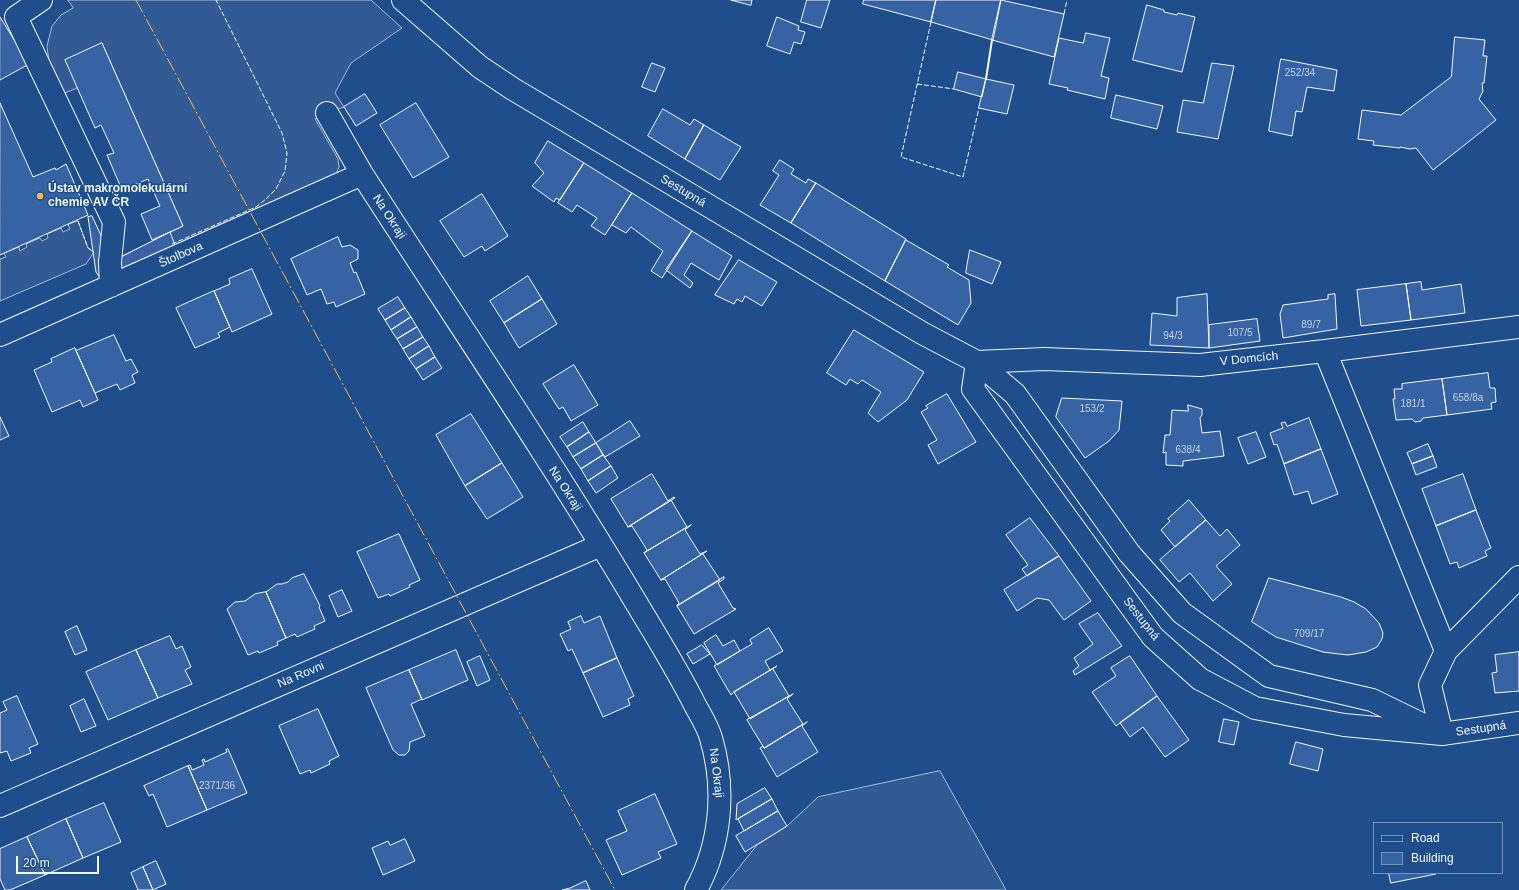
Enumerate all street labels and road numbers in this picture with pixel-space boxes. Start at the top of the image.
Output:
street label: Sestupná [658,172,708,210]
street label: Na Okraji [369,192,409,242]
street label: Štolbova [157,239,205,271]
street label: V Domcích [1219,349,1279,369]
street label: Na Okraji [545,464,585,514]
street label: Sestupná [1120,595,1162,643]
street label: Na Rovni [275,659,327,691]
street label: Sestupná [1455,718,1507,740]
street label: Na Okraji [706,747,726,799]

